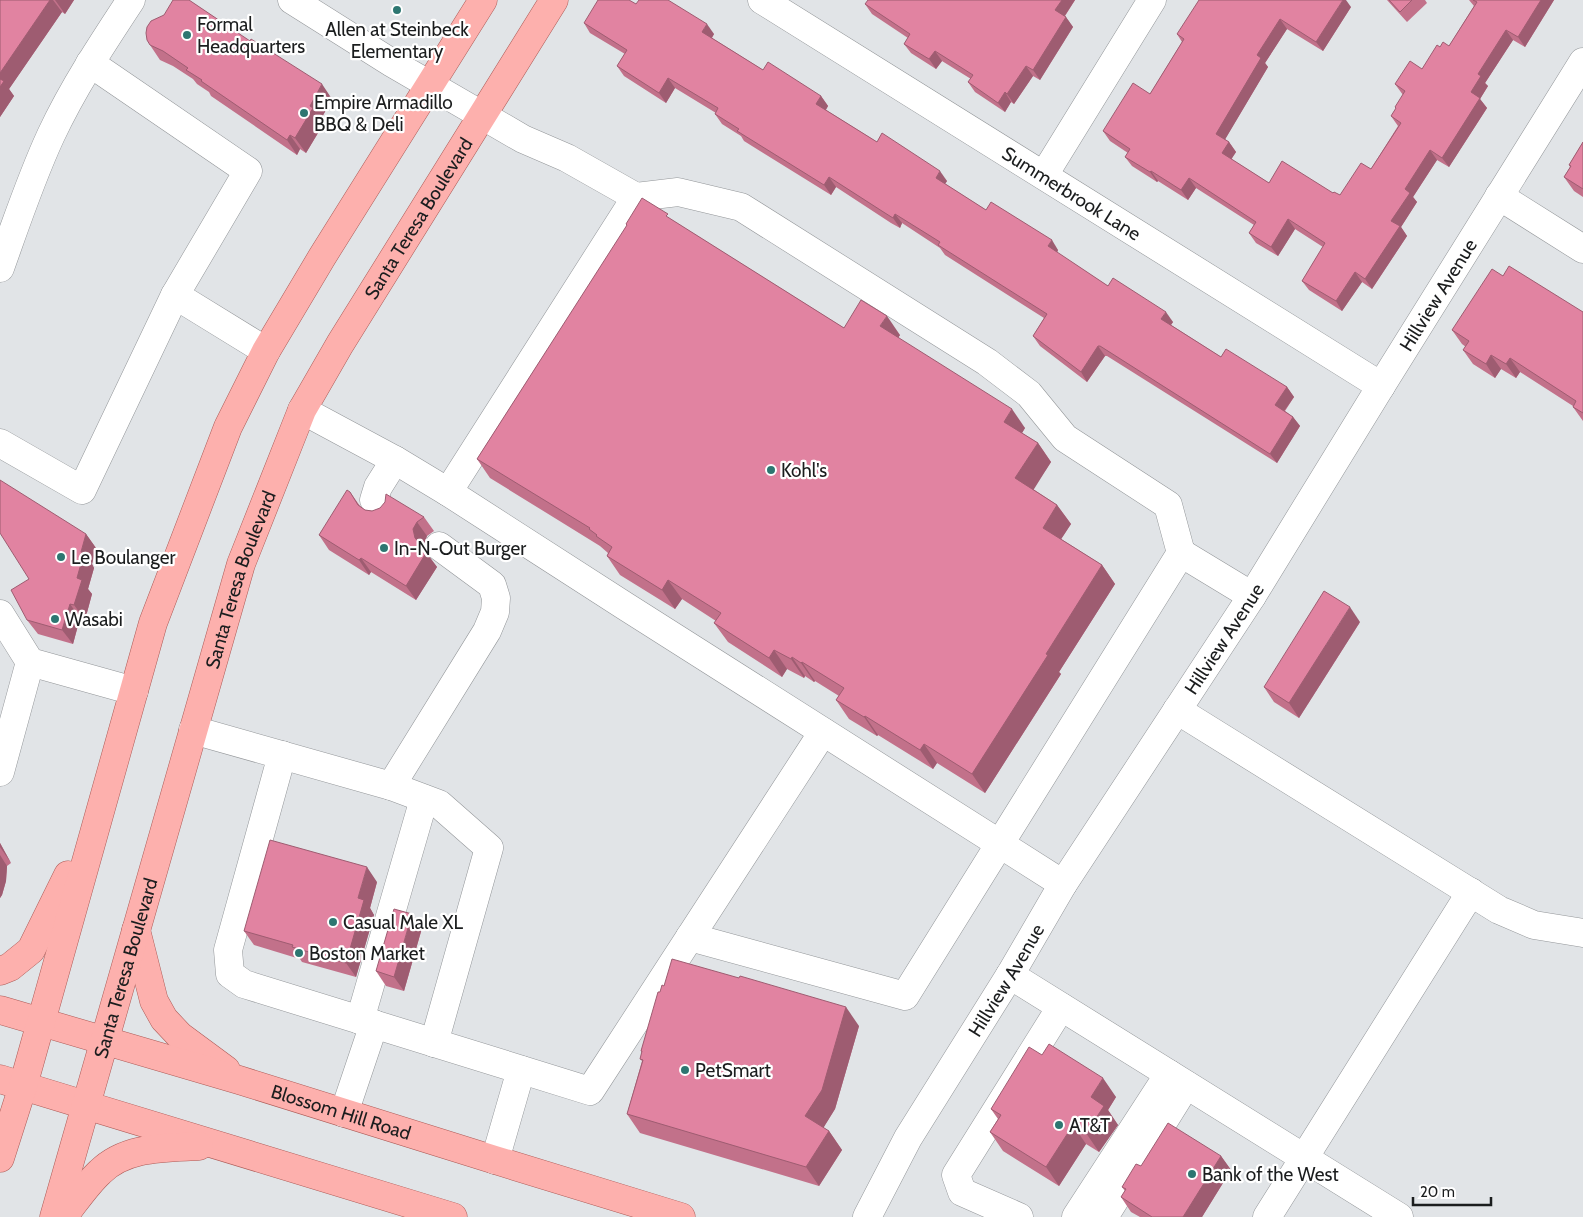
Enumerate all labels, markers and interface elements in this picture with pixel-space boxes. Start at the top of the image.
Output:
marker: Allen at Steinbeck Elementary [391,4,403,16]
place label: Formal Headquarters [197,13,305,58]
place label: Allen at Steinbeck Elementary [325,18,469,63]
marker: Formal Headquarters [181,29,193,41]
place label: Empire Armadillo BBQ & Deli [314,91,453,136]
marker: Empire Armadillo BBQ & Deli [298,107,310,119]
street label: Santa Teresa Boulevard [360,134,478,304]
street label: Summerbrook Lane [998,142,1145,246]
street label: Hillview Avenue [1395,235,1482,355]
place label: Kohl's [781,459,827,482]
marker: Kohl's [765,464,777,476]
street label: Santa Teresa Boulevard [201,488,281,671]
place label: In-N-Out Burger [394,537,526,560]
marker: In-N-Out Burger [378,542,390,554]
place label: Le Boulanger [71,546,176,569]
marker: Le Boulanger [55,551,67,563]
street label: Hillview Avenue [1180,579,1269,699]
place label: Wasabi [65,608,123,631]
marker: Wasabi [49,613,61,625]
street label: Santa Teresa Boulevard [89,875,162,1061]
place label: Casual Male XL [343,911,464,934]
marker: Casual Male XL [327,916,339,928]
street label: Hillview Avenue [963,920,1049,1041]
place label: Boston Market [309,942,426,965]
marker: Boston Market [293,947,305,959]
place label: PetSmart [695,1059,772,1082]
marker: PetSmart [679,1064,691,1076]
street label: Blossom Hill Road [268,1080,414,1145]
place label: AT&T [1069,1114,1110,1137]
marker: AT&T [1053,1119,1065,1131]
place label: Bank of the West [1202,1163,1339,1186]
marker: Bank of the West [1186,1168,1198,1180]
scale bar [1413,1174,1490,1206]
text: 20 m [1420,1183,1455,1201]

